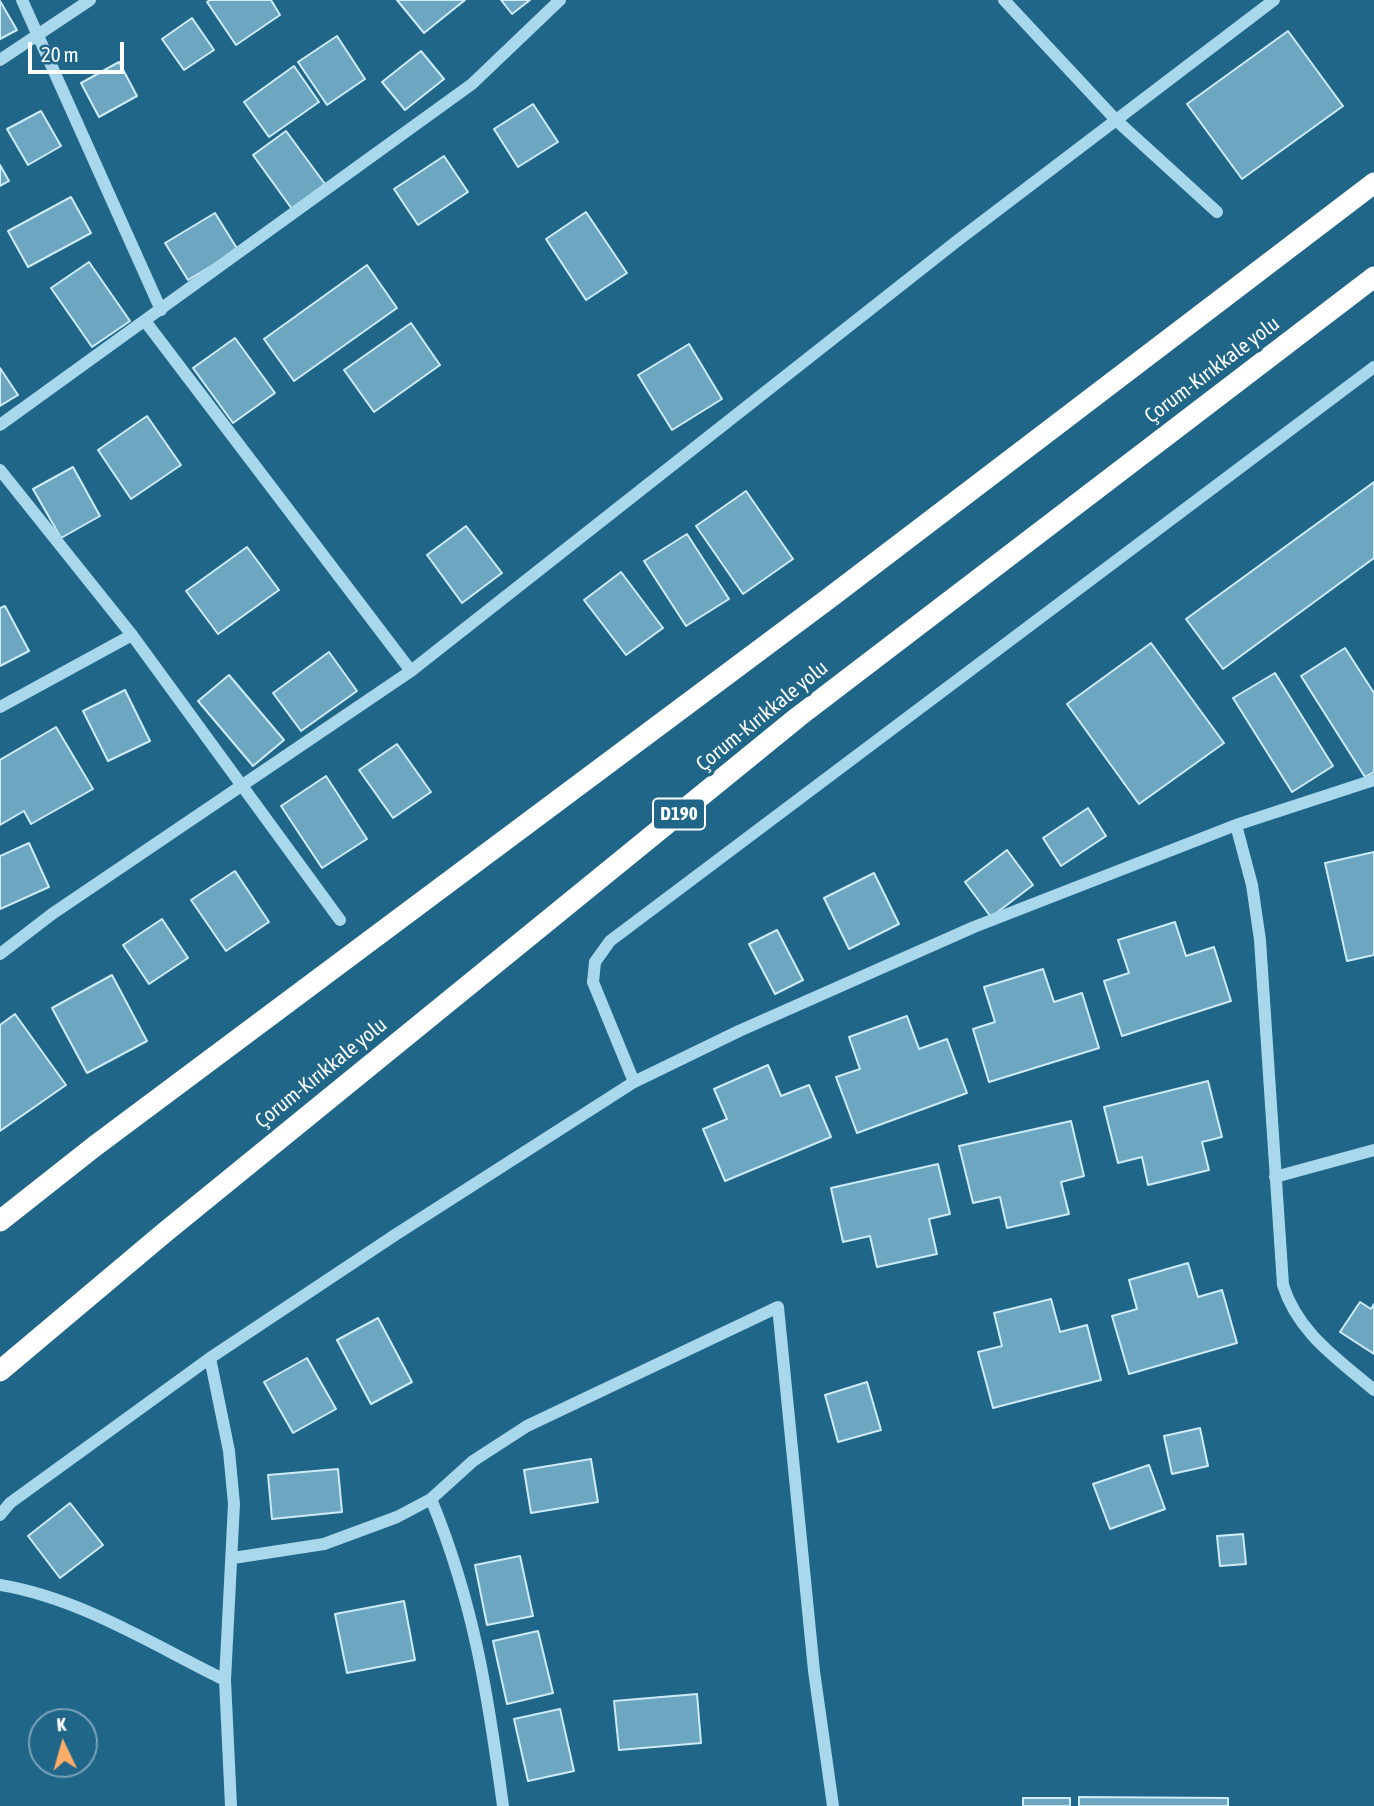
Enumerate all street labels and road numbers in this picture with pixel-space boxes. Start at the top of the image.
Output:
street label: Çorum-Kırıkkale yolu [1140,311,1284,429]
street label: Çorum-Kırıkkale yolu [691,655,833,777]
road number: D190 [653,799,705,830]
street label: Çorum-Kırıkkale yolu [250,1012,392,1134]

